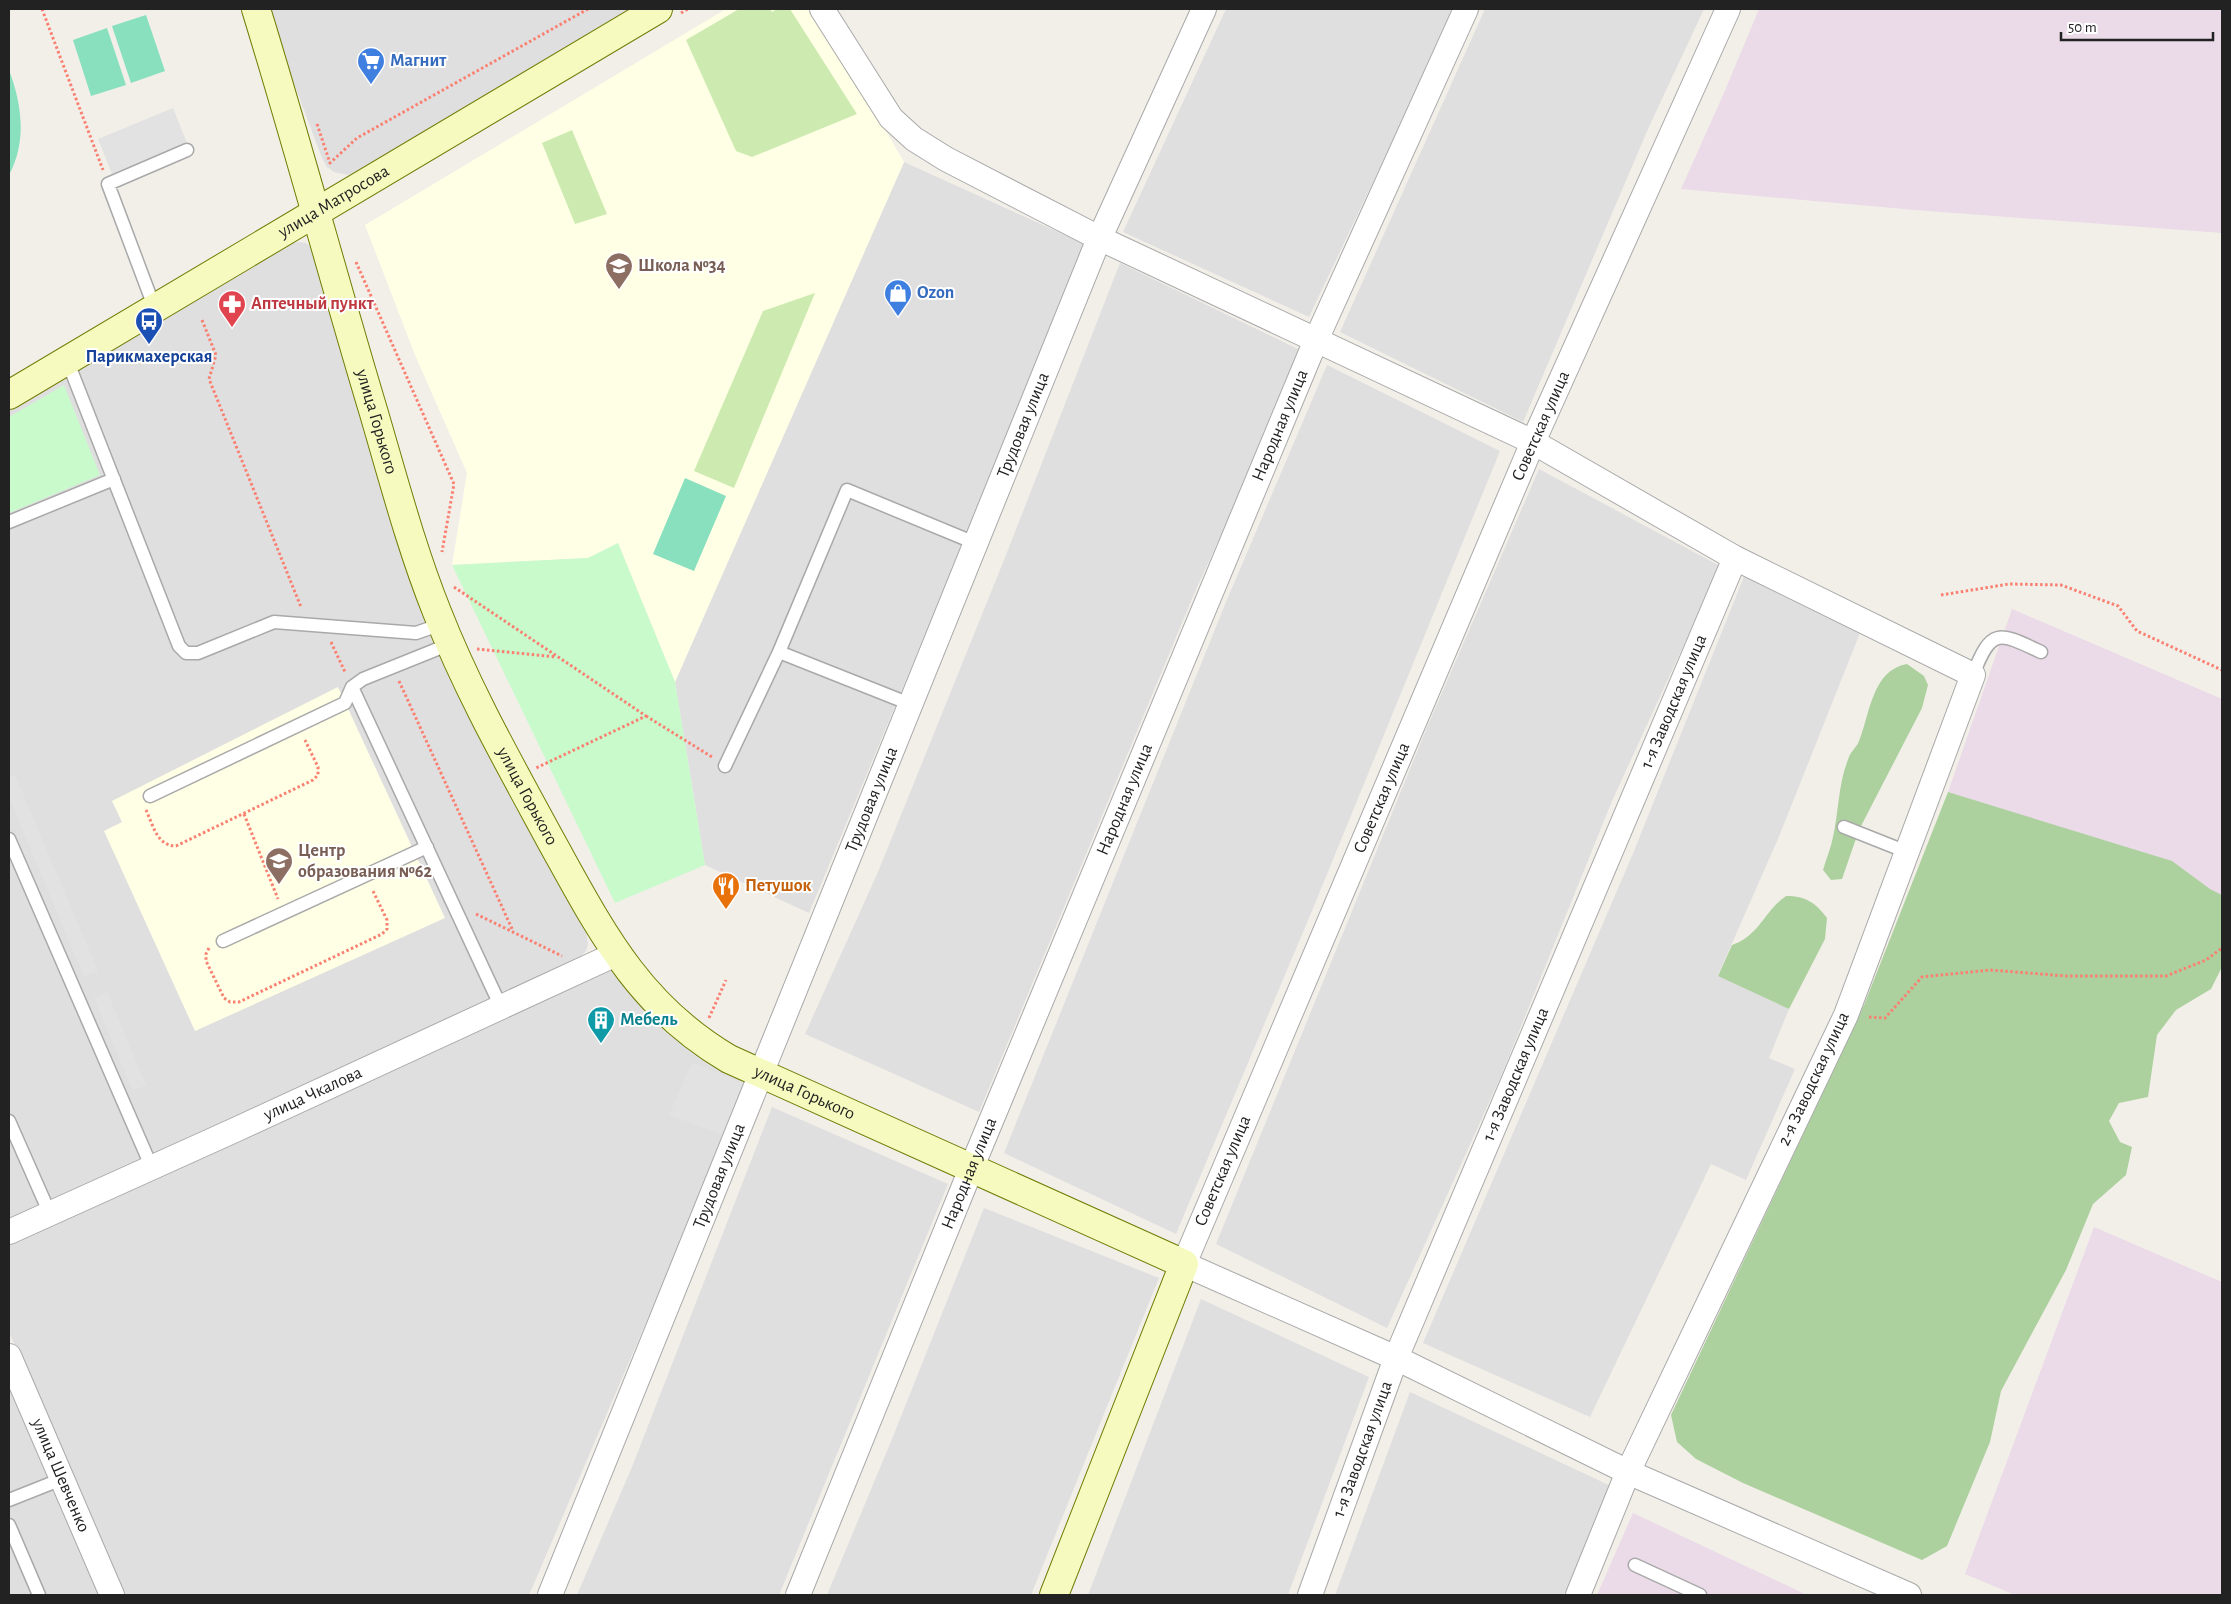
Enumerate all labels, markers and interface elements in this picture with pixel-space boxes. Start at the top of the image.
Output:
scale bar [2061,10,2214,42]
text: 50 m [2068,20,2097,35]
supermarket icon: Магнит [356,46,386,85]
place label: Магнит [390,52,447,70]
street label: улица Матросова [275,162,392,242]
school or university icon: Школа №34 [604,251,634,290]
place label: Школа №34 [638,257,726,275]
shop icon: Ozon [883,278,913,317]
place label: Ozon [917,284,954,302]
pharmacy icon: Аптечный пункт [217,289,247,328]
place label: Аптечный пункт [251,295,375,313]
bus stop icon: Парикмахерская [134,306,164,345]
place label: Парикмахерская [85,348,213,366]
street label: улица Горького [352,366,400,476]
street label: Народная улица [1249,367,1312,484]
street label: Советская улица [1509,368,1573,484]
street label: Трудовая улица [994,370,1053,480]
street label: 1-я Заводская улица [1638,632,1710,771]
street label: Советская улица [1351,740,1413,856]
street label: Народная улица [1094,741,1156,858]
street label: улица Горького [493,744,561,848]
street label: Трудовая улица [843,744,901,855]
place label: Центр образования №62 [298,842,432,881]
school or university icon: Центр образования №62 [264,846,294,885]
restaurant icon: Петушок [711,871,741,910]
place label: Петушок [745,877,811,895]
building icon: Мебель [586,1005,616,1044]
street label: 1-я Заводская улица [1480,1005,1552,1144]
street label: 2-я Заводская улица [1775,1009,1853,1149]
place label: Мебель [620,1011,678,1029]
street label: улица Горького [751,1062,858,1123]
street label: улица Чкалова [260,1064,365,1125]
street label: Советская улица [1192,1113,1254,1229]
street label: Народная улица [938,1115,1000,1232]
street label: Трудовая улица [690,1121,749,1231]
street label: 1-я Заводская улица [1330,1379,1396,1520]
street label: улица Шевченко [28,1415,93,1535]

